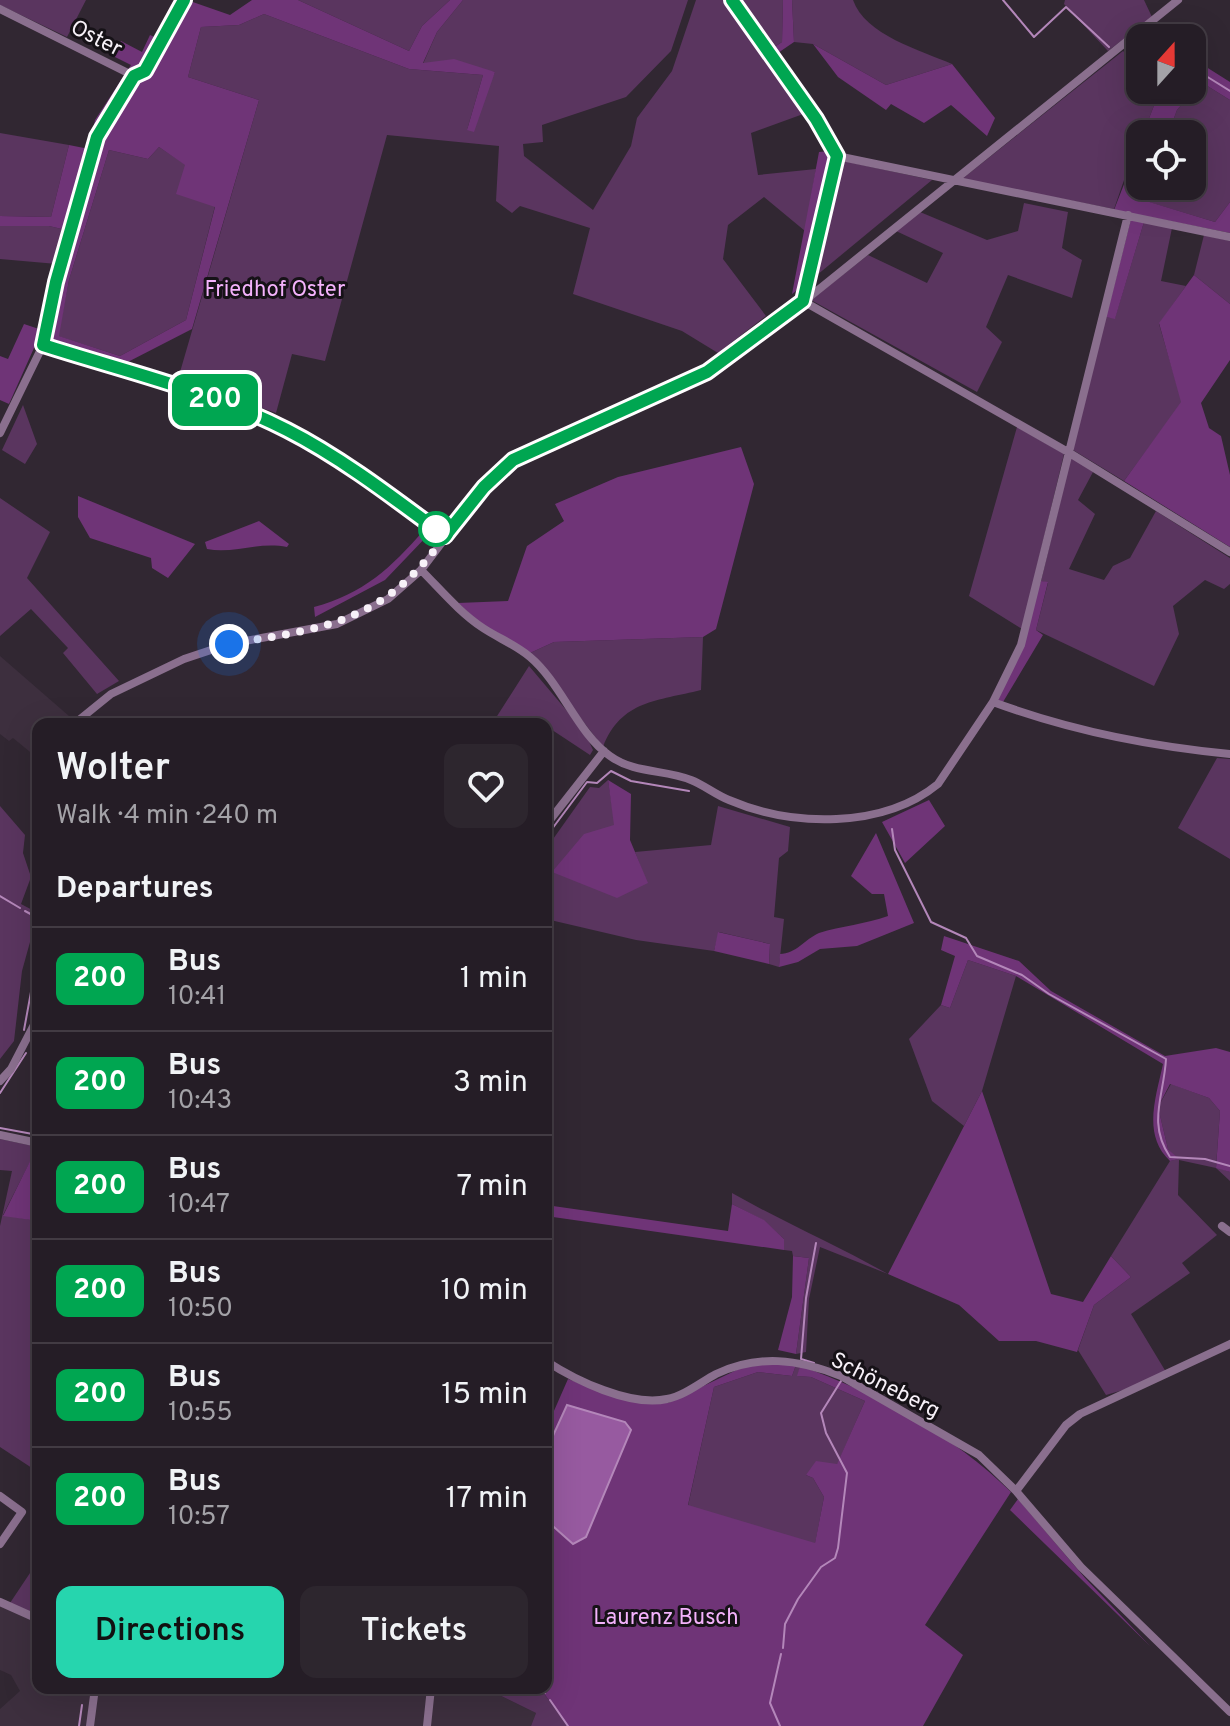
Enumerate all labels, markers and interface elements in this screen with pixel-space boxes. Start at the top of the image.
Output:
street label: Oster [66,15,127,64]
north arrow [1126,24,1206,104]
map controls [1126,24,1206,200]
button: locate [1126,120,1206,200]
park label: Friedhof Oster [205,277,346,304]
line badge: 200 [169,374,261,426]
text: 200 [188,382,242,418]
unlabelled marker [419,512,453,546]
your location [209,624,249,664]
button: heart [444,744,528,828]
text: Wolter [56,745,170,794]
text: Walk · 4 min · 240 m [56,800,278,833]
text: Departures [56,871,214,908]
text: Bus [168,944,221,981]
text: 200 [73,961,127,997]
text: 1 min [460,961,528,998]
text: 10:41 [168,981,226,1014]
text: Bus [168,1048,221,1085]
text: 200 [73,1065,127,1101]
text: 3 min [453,1065,528,1102]
text: 10:43 [168,1085,232,1118]
text: Bus [168,1152,221,1189]
text: 200 [73,1169,127,1205]
text: 7 min [457,1169,528,1206]
text: 10:47 [168,1189,230,1222]
text: Bus [168,1256,221,1293]
text: 200 [73,1273,127,1309]
text: 10 min [441,1273,528,1310]
text: 10:50 [168,1293,233,1326]
street label: Schöneberg [826,1347,944,1425]
text: Bus [168,1360,221,1397]
text: 200 [73,1377,127,1413]
text: 15 min [441,1377,528,1414]
text: 10:55 [168,1397,233,1430]
text: Bus [168,1464,221,1501]
text: 200 [73,1481,127,1517]
text: 17 min [445,1481,528,1518]
text: 10:57 [168,1501,230,1534]
button: Directions [56,1586,284,1678]
button: Tickets [300,1586,528,1678]
park label: Laurenz Busch [593,1605,739,1632]

